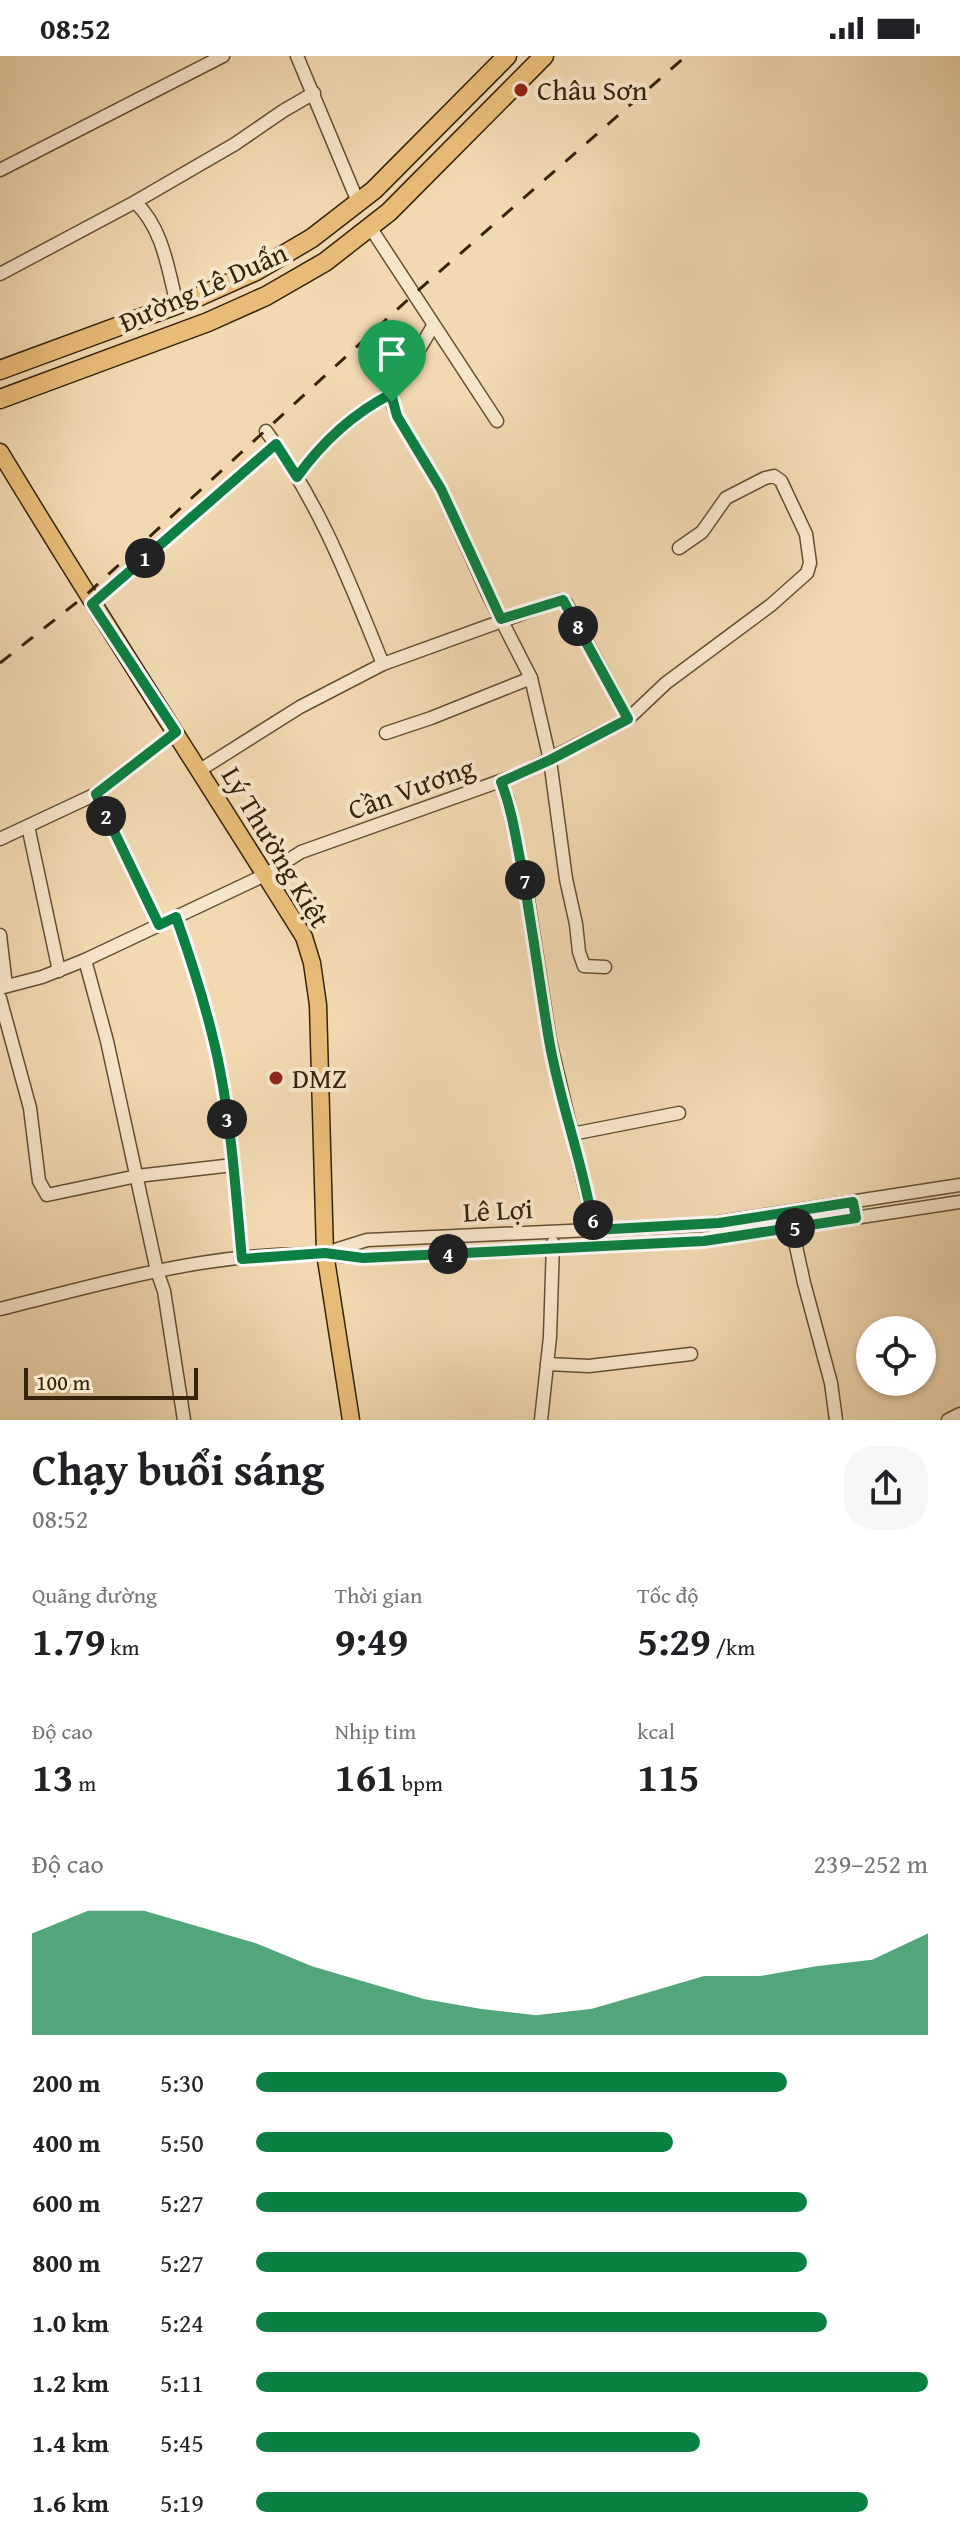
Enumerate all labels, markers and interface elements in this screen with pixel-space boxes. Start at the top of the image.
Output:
text: 08:52 [40,6,111,50]
place label: Châu Sơn [537,69,648,110]
marker: Châu Sơn [512,81,530,99]
street label: Đường Lê Duẩn [112,231,294,342]
pin [358,320,426,402]
icon: arrive [370,332,414,376]
pin: 1 [125,538,165,578]
text: 1 [139,542,151,574]
pin: 8 [558,606,598,646]
text: 8 [572,610,584,642]
street label: Cần Vương [342,746,480,829]
street label: Lý Thường Kiệt [212,758,341,935]
pin: 2 [86,796,126,836]
text: 2 [100,800,112,832]
pin: 7 [505,860,545,900]
text: 7 [519,864,531,896]
place label: DMZ [292,1057,347,1098]
marker: DMZ [267,1069,285,1087]
pin: 3 [207,1099,247,1139]
text: 3 [221,1103,233,1135]
street label: Lê Lợi [462,1187,534,1232]
pin: 6 [573,1200,613,1240]
text: 6 [587,1204,599,1236]
pin: 5 [775,1208,815,1248]
text: 5 [789,1212,801,1244]
pin: 4 [428,1234,468,1274]
text: 4 [442,1238,454,1270]
map controls [856,1316,936,1396]
button: locate [856,1316,936,1396]
scale bar [24,1364,198,1400]
text: 100 m [36,1366,91,1398]
text: Chạy buổi sáng [32,1437,324,1501]
button: share [844,1446,928,1530]
text: 08:52 [32,1499,88,1538]
text: Quãng đường [32,1579,157,1611]
text: Thời gian [335,1579,422,1611]
text: Tốc độ [637,1579,698,1611]
text: 1.79 [32,1611,105,1670]
text: 9:49 [335,1611,408,1670]
text: 5:29 [637,1611,711,1670]
text: km [105,1631,139,1663]
text: /km [711,1631,755,1663]
text: Độ cao [32,1715,93,1747]
text: Nhịp tim [335,1715,416,1747]
text: kcal [637,1715,675,1747]
text: 13 [32,1747,73,1806]
text: 161 [335,1747,397,1806]
text: 115 [637,1747,700,1806]
text: m [73,1767,96,1799]
text: bpm [397,1767,443,1799]
text: Độ cao [32,1844,104,1883]
text: 239–252 m [814,1844,928,1883]
text: 200 m [32,2063,100,2102]
text: 5:30 [160,2063,204,2102]
text: 400 m [32,2123,100,2162]
text: 5:50 [160,2123,204,2162]
text: 600 m [32,2183,100,2222]
text: 5:27 [160,2183,204,2222]
text: 800 m [32,2243,100,2282]
text: 5:27 [160,2243,204,2282]
text: 1.0 km [32,2303,109,2342]
text: 5:24 [160,2303,204,2342]
text: 1.2 km [32,2363,109,2402]
text: 5:11 [160,2363,204,2402]
text: 1.4 km [32,2423,109,2462]
text: 5:45 [160,2423,204,2462]
text: 1.6 km [32,2483,109,2522]
text: 5:19 [160,2483,204,2522]

